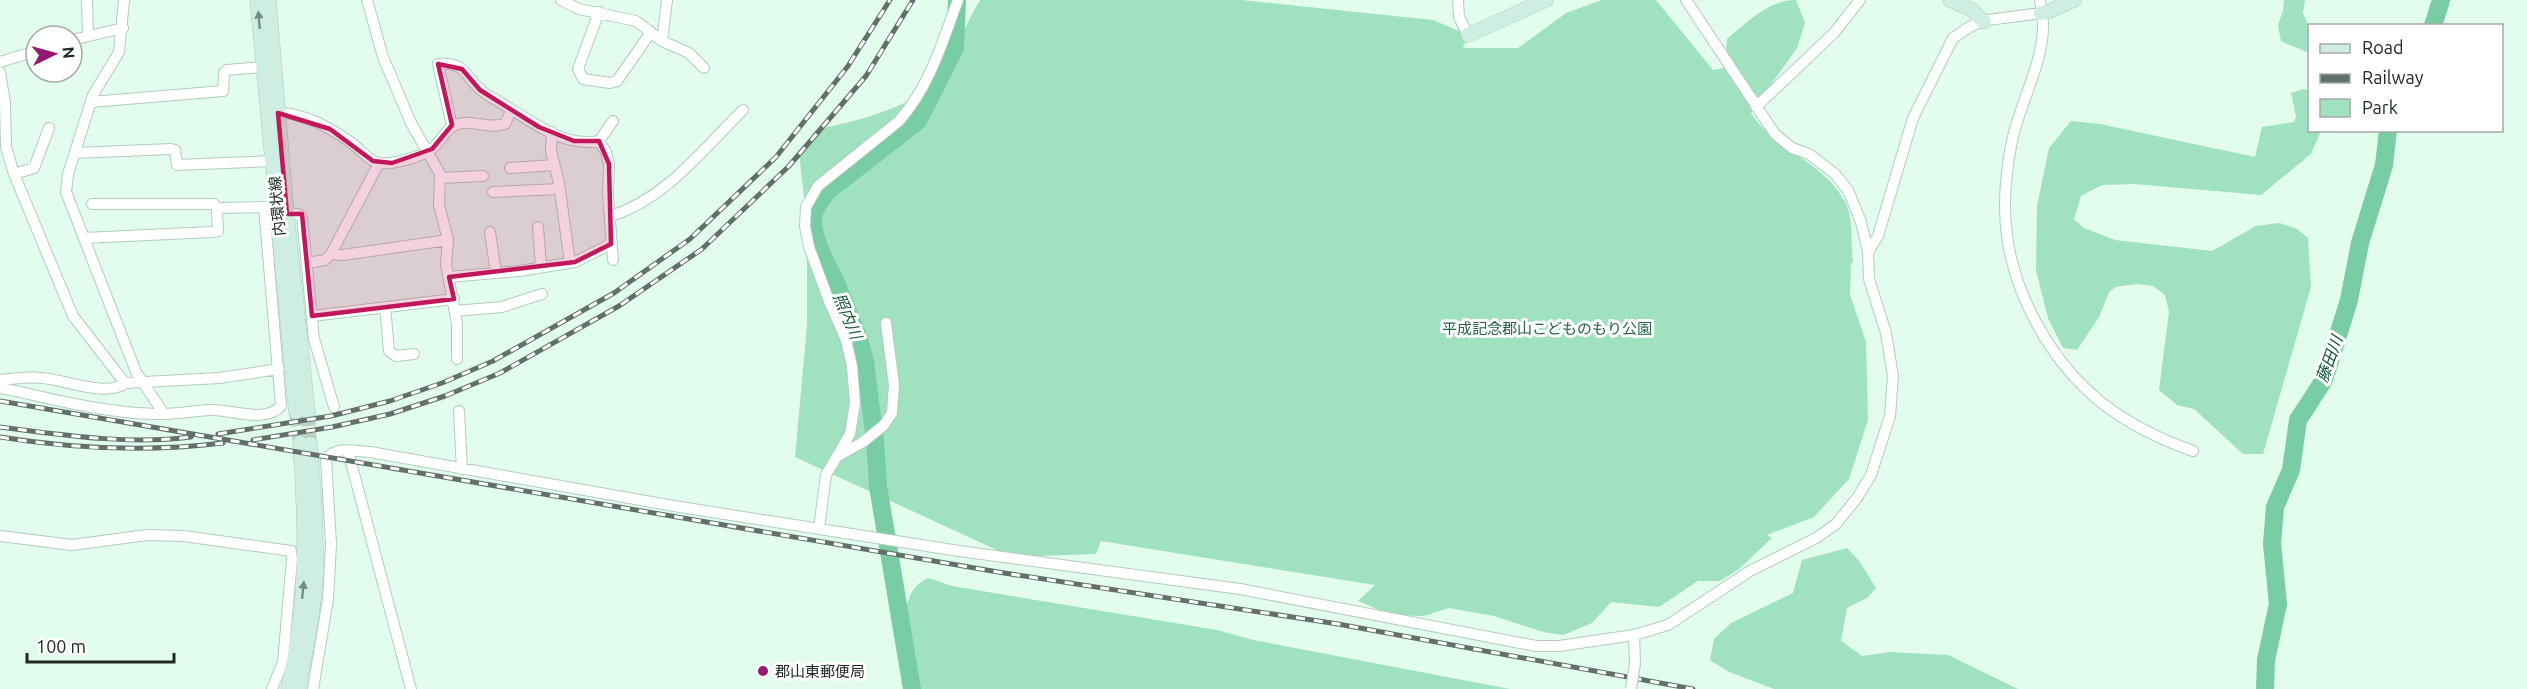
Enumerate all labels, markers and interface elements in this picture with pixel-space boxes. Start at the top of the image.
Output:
one-way arrow [254,10,264,29]
north arrow [24,24,84,84]
legend [2308,24,2503,132]
text: Road [2362,37,2404,57]
text: N [59,46,78,59]
text: Railway [2362,67,2424,87]
text: Park [2362,97,2398,117]
street label: 内環状線 [266,175,288,237]
water label: 照内川 [830,290,866,343]
park label: 平成記念郡山こどものもり公園 [1442,320,1652,337]
water label: 藤田川 [2312,331,2346,385]
one-way arrow [298,580,308,599]
scale bar [27,626,174,664]
text: 100 m [36,636,86,656]
place label: 郡山東郵便局 [775,663,865,680]
marker: 郡山東郵便局 [756,664,770,678]

